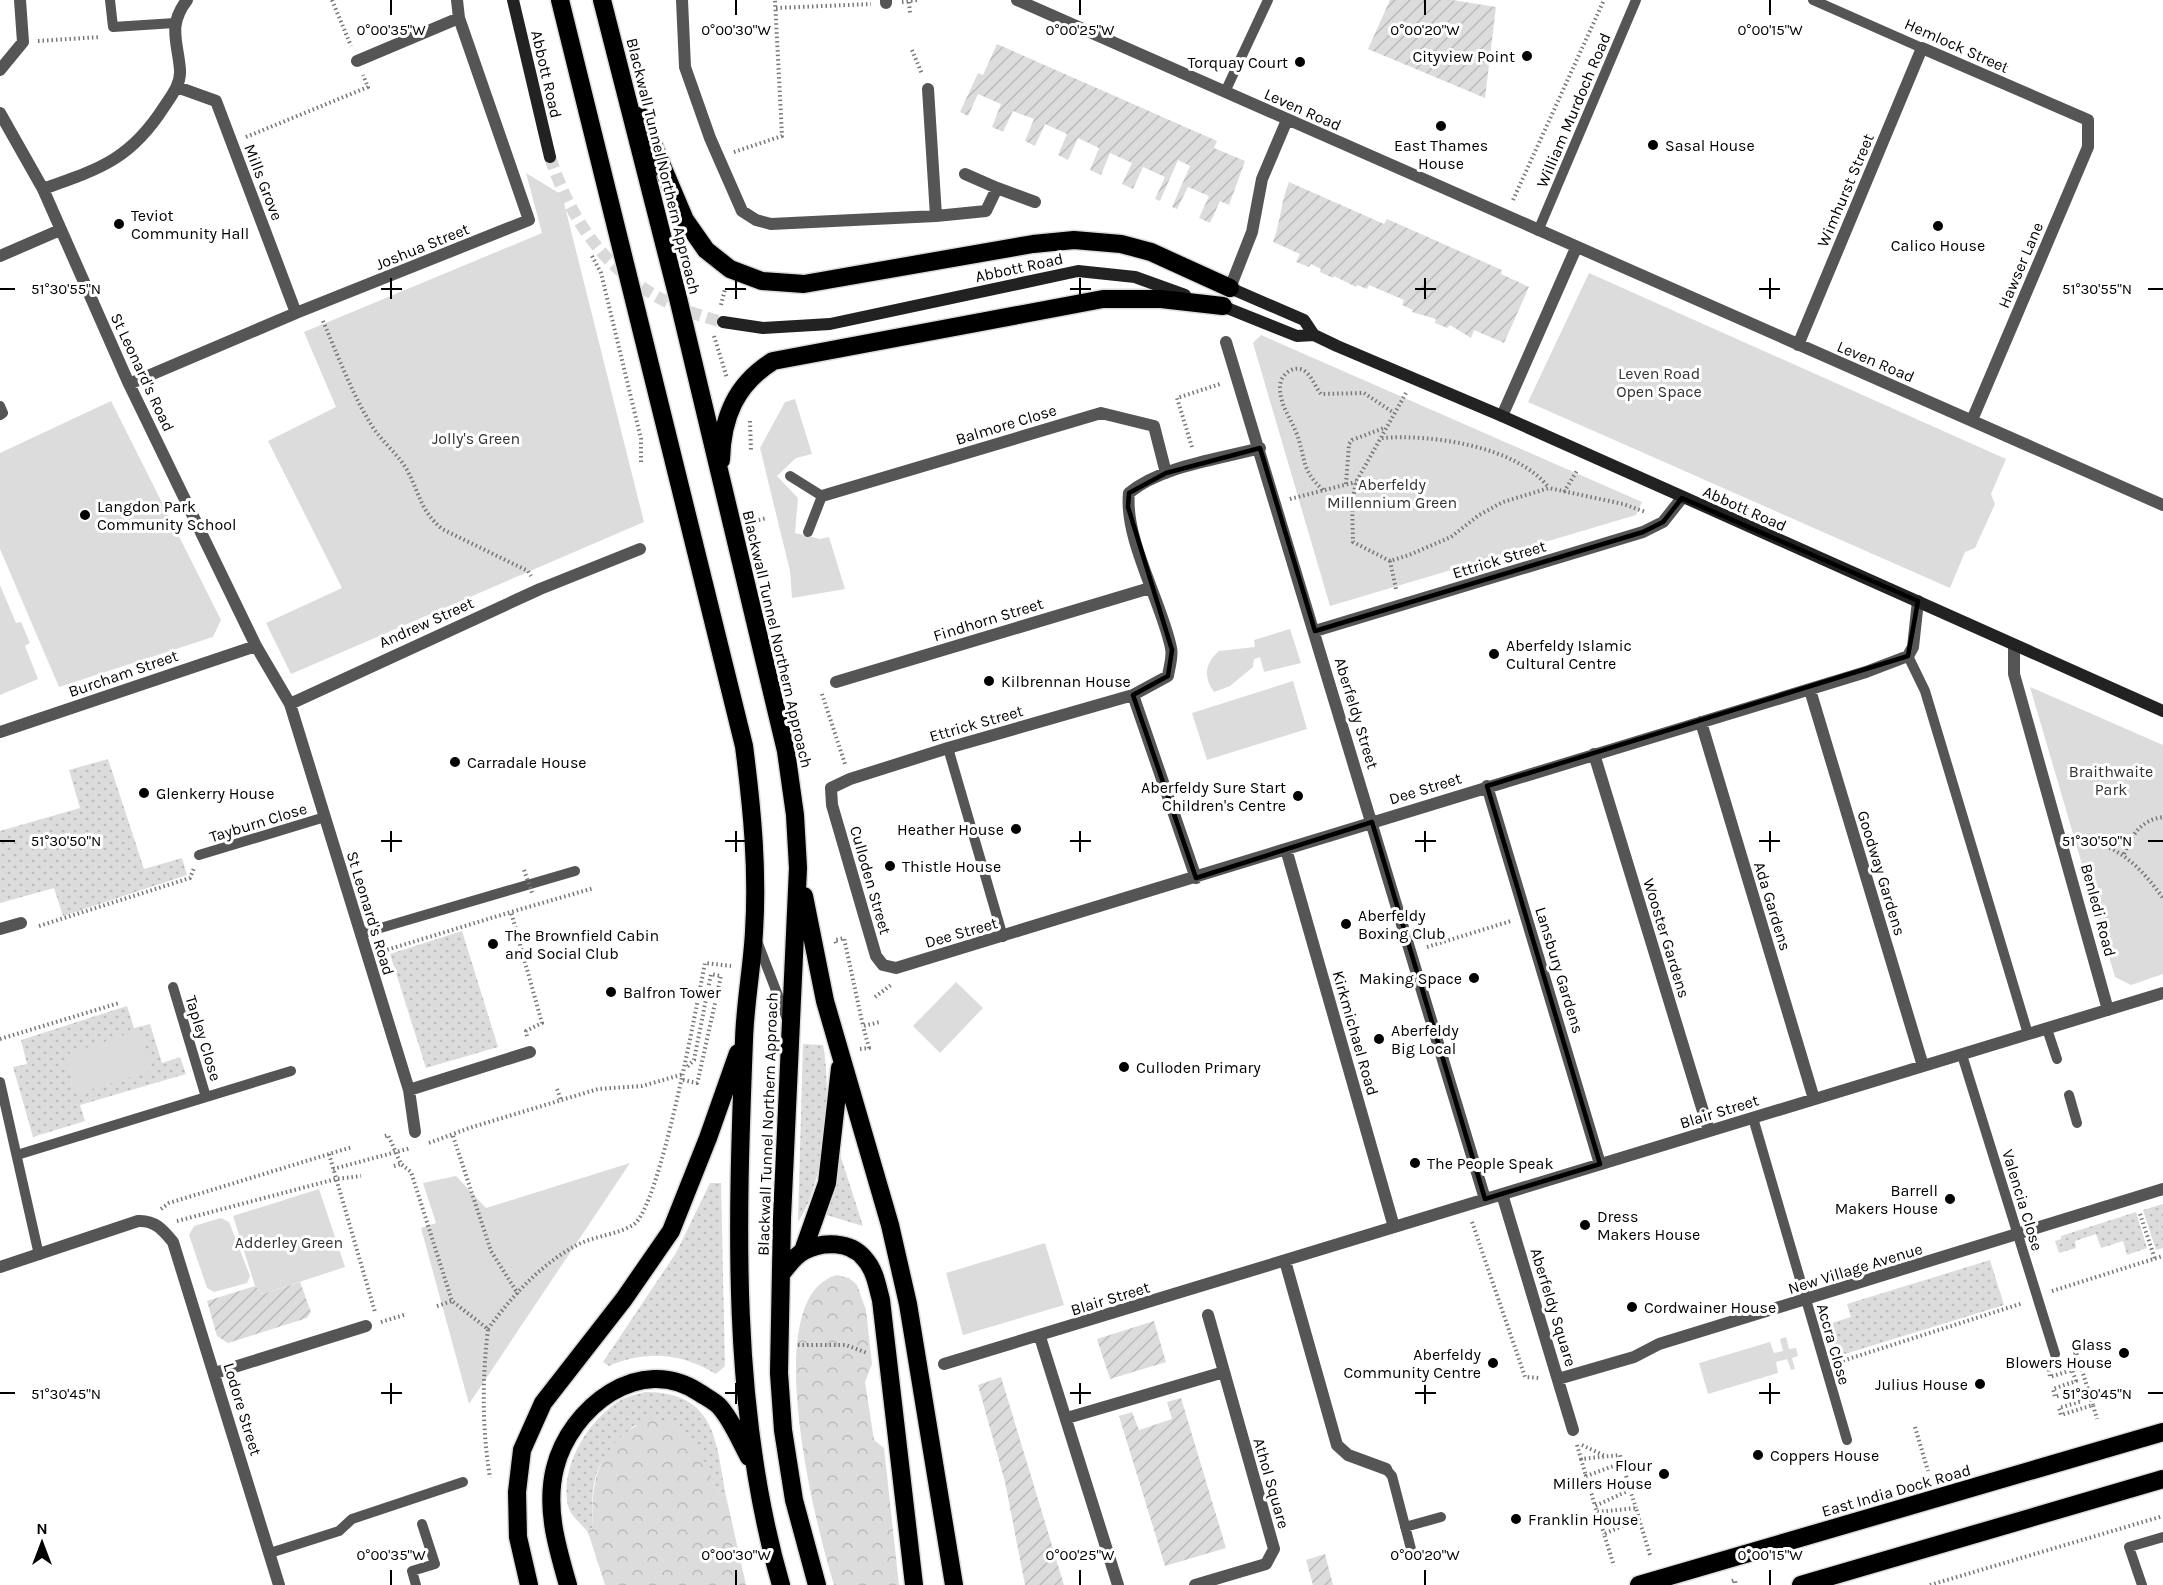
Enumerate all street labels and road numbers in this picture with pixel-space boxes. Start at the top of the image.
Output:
street label: Hemlock Street [1902,14,2012,77]
street label: Abbott Road [527,28,566,120]
street label: William Murdoch Road [1532,30,1615,190]
street label: Blackwall Tunnel Northern Approach [622,36,705,296]
street label: Leven Road [1261,84,1344,135]
street label: Wimhurst Street [1813,131,1878,250]
street label: Mills Grove [240,141,287,223]
street label: Joshua Street [373,219,472,274]
street label: Hawser Lane [1994,219,2047,311]
street label: Abbott Road [973,249,1065,286]
street label: St Leonard's Road [107,310,178,435]
street label: Leven Road [1834,337,1917,386]
street label: Balmore Close [953,400,1059,449]
street label: Abbott Road [1700,482,1790,535]
street label: Blackwall Tunnel Northern Approach [739,508,816,770]
street label: Ettrick Street [1450,536,1548,583]
street label: Andrew Street [376,593,476,652]
street label: Findhorn Street [931,594,1045,645]
street label: Burcham Street [66,646,181,701]
street label: Aberfeldy Street [1331,655,1382,771]
street label: Ettrick Street [927,701,1025,746]
street label: Dee Street [1387,768,1464,808]
street label: Tayburn Close [207,799,309,846]
street label: Goodway Gardens [1853,808,1910,938]
street label: Culloden Street [846,824,895,937]
street label: St Leonard's Road [343,849,398,978]
street label: Ada Gardens [1750,859,1795,953]
street label: Benledi Road [2077,862,2120,959]
street label: Wooster Gardens [1639,876,1694,1000]
street label: Lansbury Gardens [1531,905,1588,1036]
street label: Dee Street [923,913,1000,952]
street label: Kirkmichael Road [1329,968,1382,1098]
street label: Blackwall Tunnel Northern Approach [753,992,782,1256]
street label: Tapley Close [182,993,226,1083]
street label: Blair Street [1677,1090,1761,1132]
street label: Valencia Close [1998,1147,2047,1253]
street label: New Village Avenue [1786,1239,1925,1298]
street label: Aberfeldy Square [1526,1246,1581,1369]
street label: Blair Street [1068,1277,1152,1319]
street label: Accra Close [1813,1301,1854,1387]
street label: Lodore Street [219,1360,266,1458]
street label: Athol Square [1250,1436,1294,1531]
street label: East India Dock Road [1819,1460,1973,1521]

